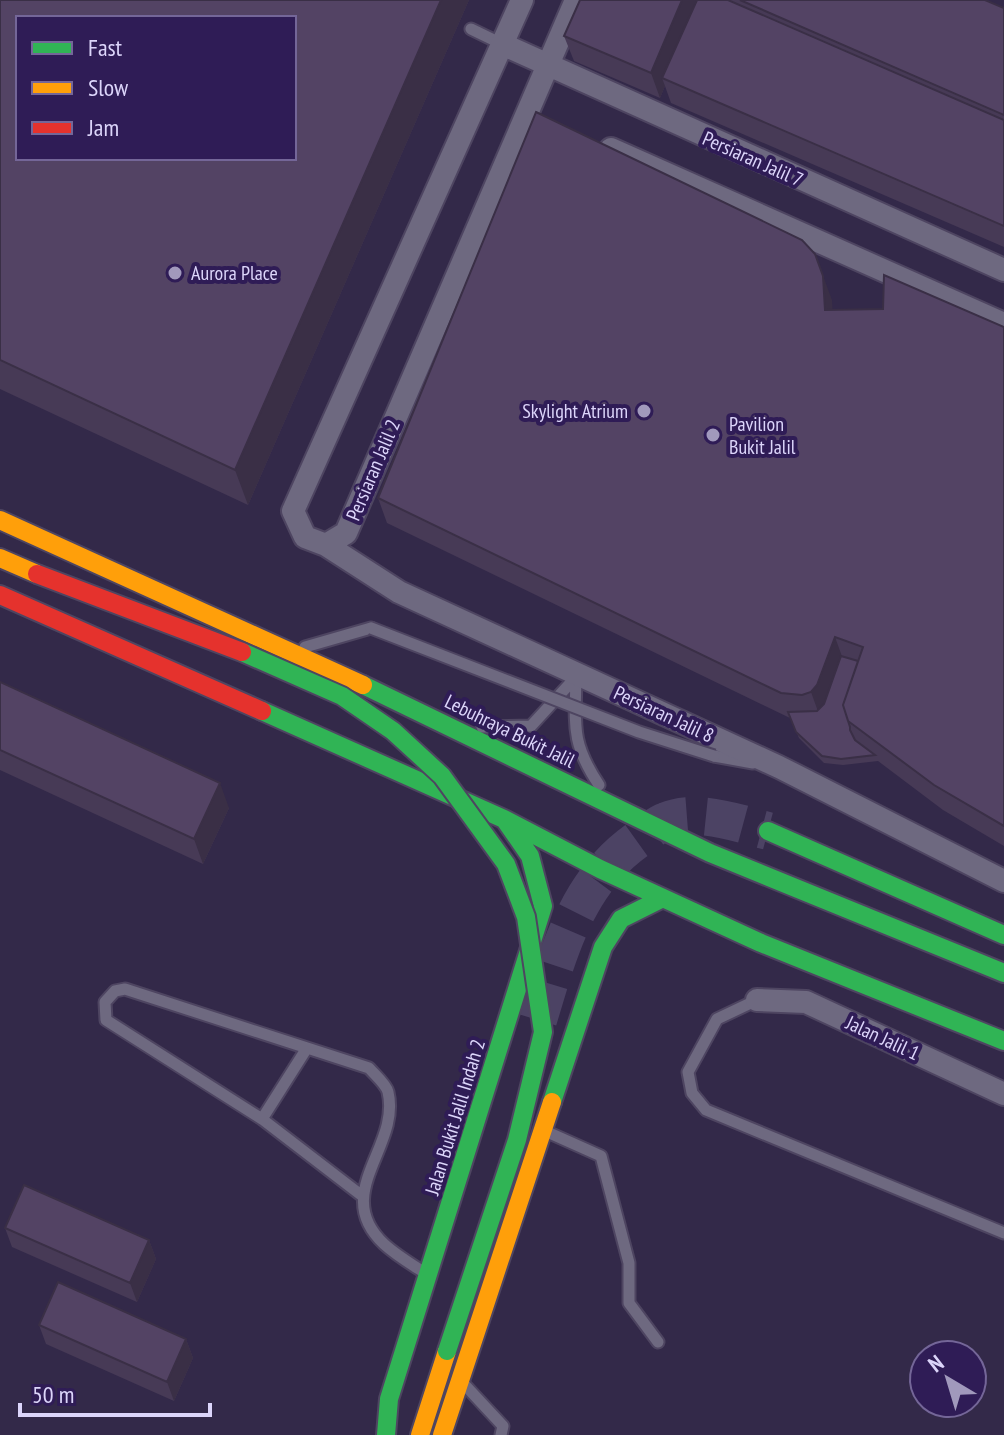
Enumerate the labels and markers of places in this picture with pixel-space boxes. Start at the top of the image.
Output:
place label: Aurora Place [191,260,278,286]
marker: Aurora Place [166,264,184,282]
place label: Skylight Atrium [522,398,628,424]
marker: Skylight Atrium [635,402,653,420]
place label: Pavilion Bukit Jalil [729,411,796,460]
marker: Pavilion Bukit Jalil [704,426,722,444]

